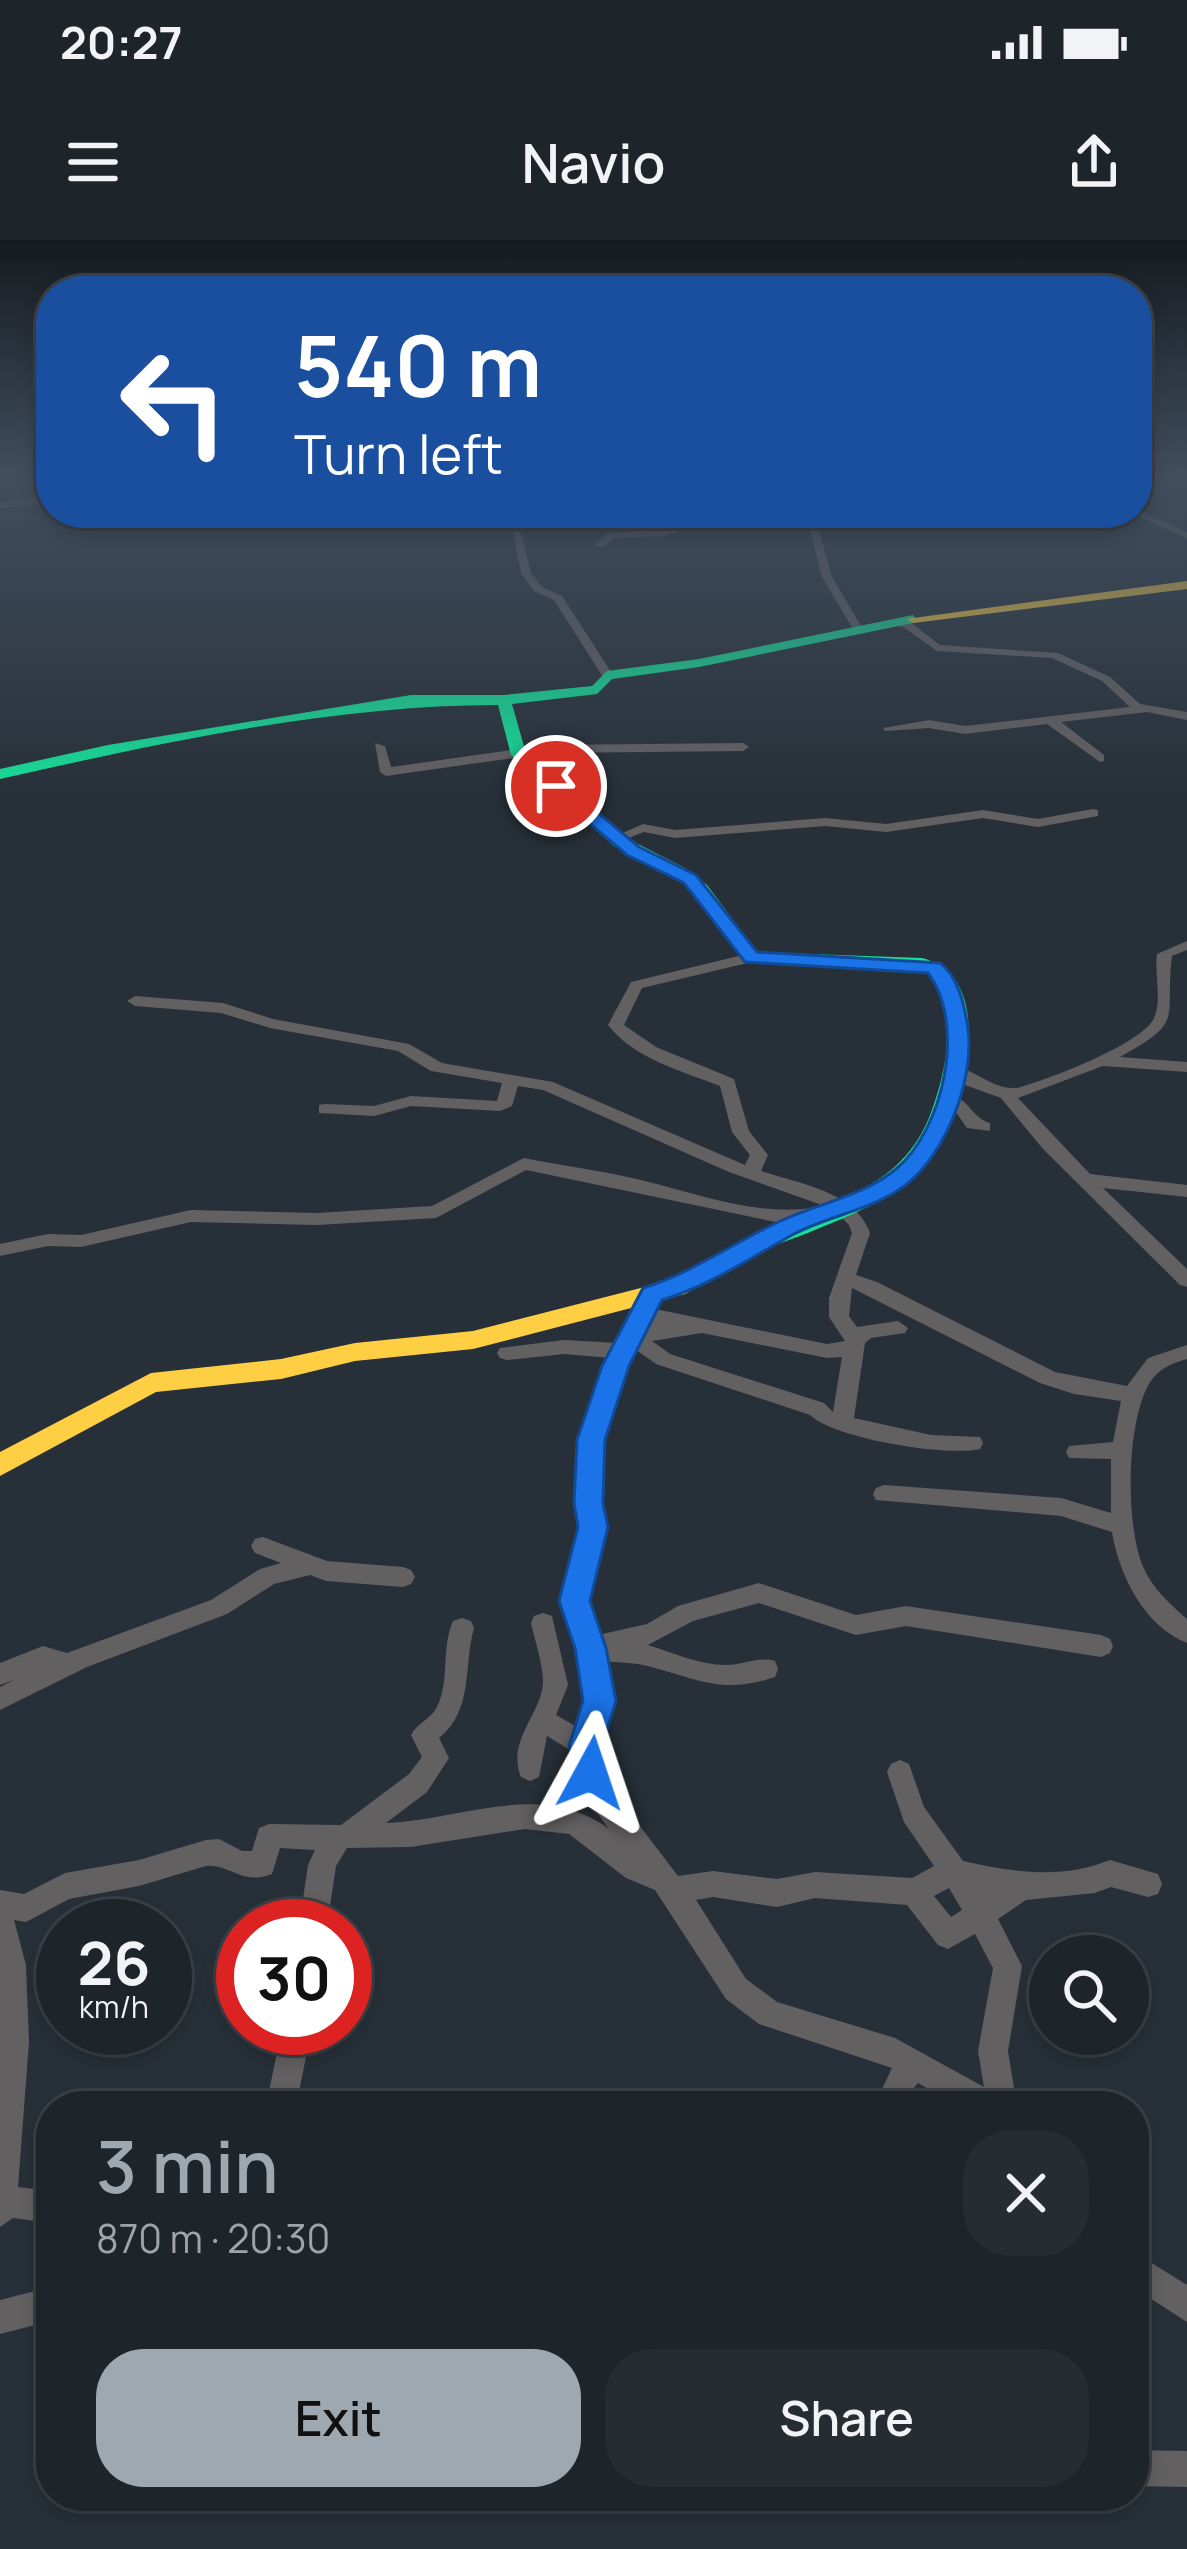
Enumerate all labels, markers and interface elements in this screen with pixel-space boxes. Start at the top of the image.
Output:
text: 20:27 [60,11,183,73]
text: Navio [521,125,666,199]
icon: menu [60,129,126,195]
icon: share [1061,129,1127,195]
text: 540 m [294,307,542,422]
icon: left [96,324,252,480]
text: Turn left [294,416,503,490]
pin [505,735,607,837]
icon: arrive [523,753,589,819]
position arrow [528,1710,654,1836]
speed limit sign: 30 [216,1899,372,2055]
text: 26 [77,1921,151,2003]
map controls [1029,1935,1149,2055]
button: search [1029,1935,1149,2055]
text: km/h [79,1986,149,2027]
text: 3 min [96,2116,278,2215]
button: close [963,2130,1089,2256]
text: 870 m · 20:30 [96,2211,330,2265]
button: Exit [96,2349,581,2487]
button: Share [605,2349,1089,2487]

